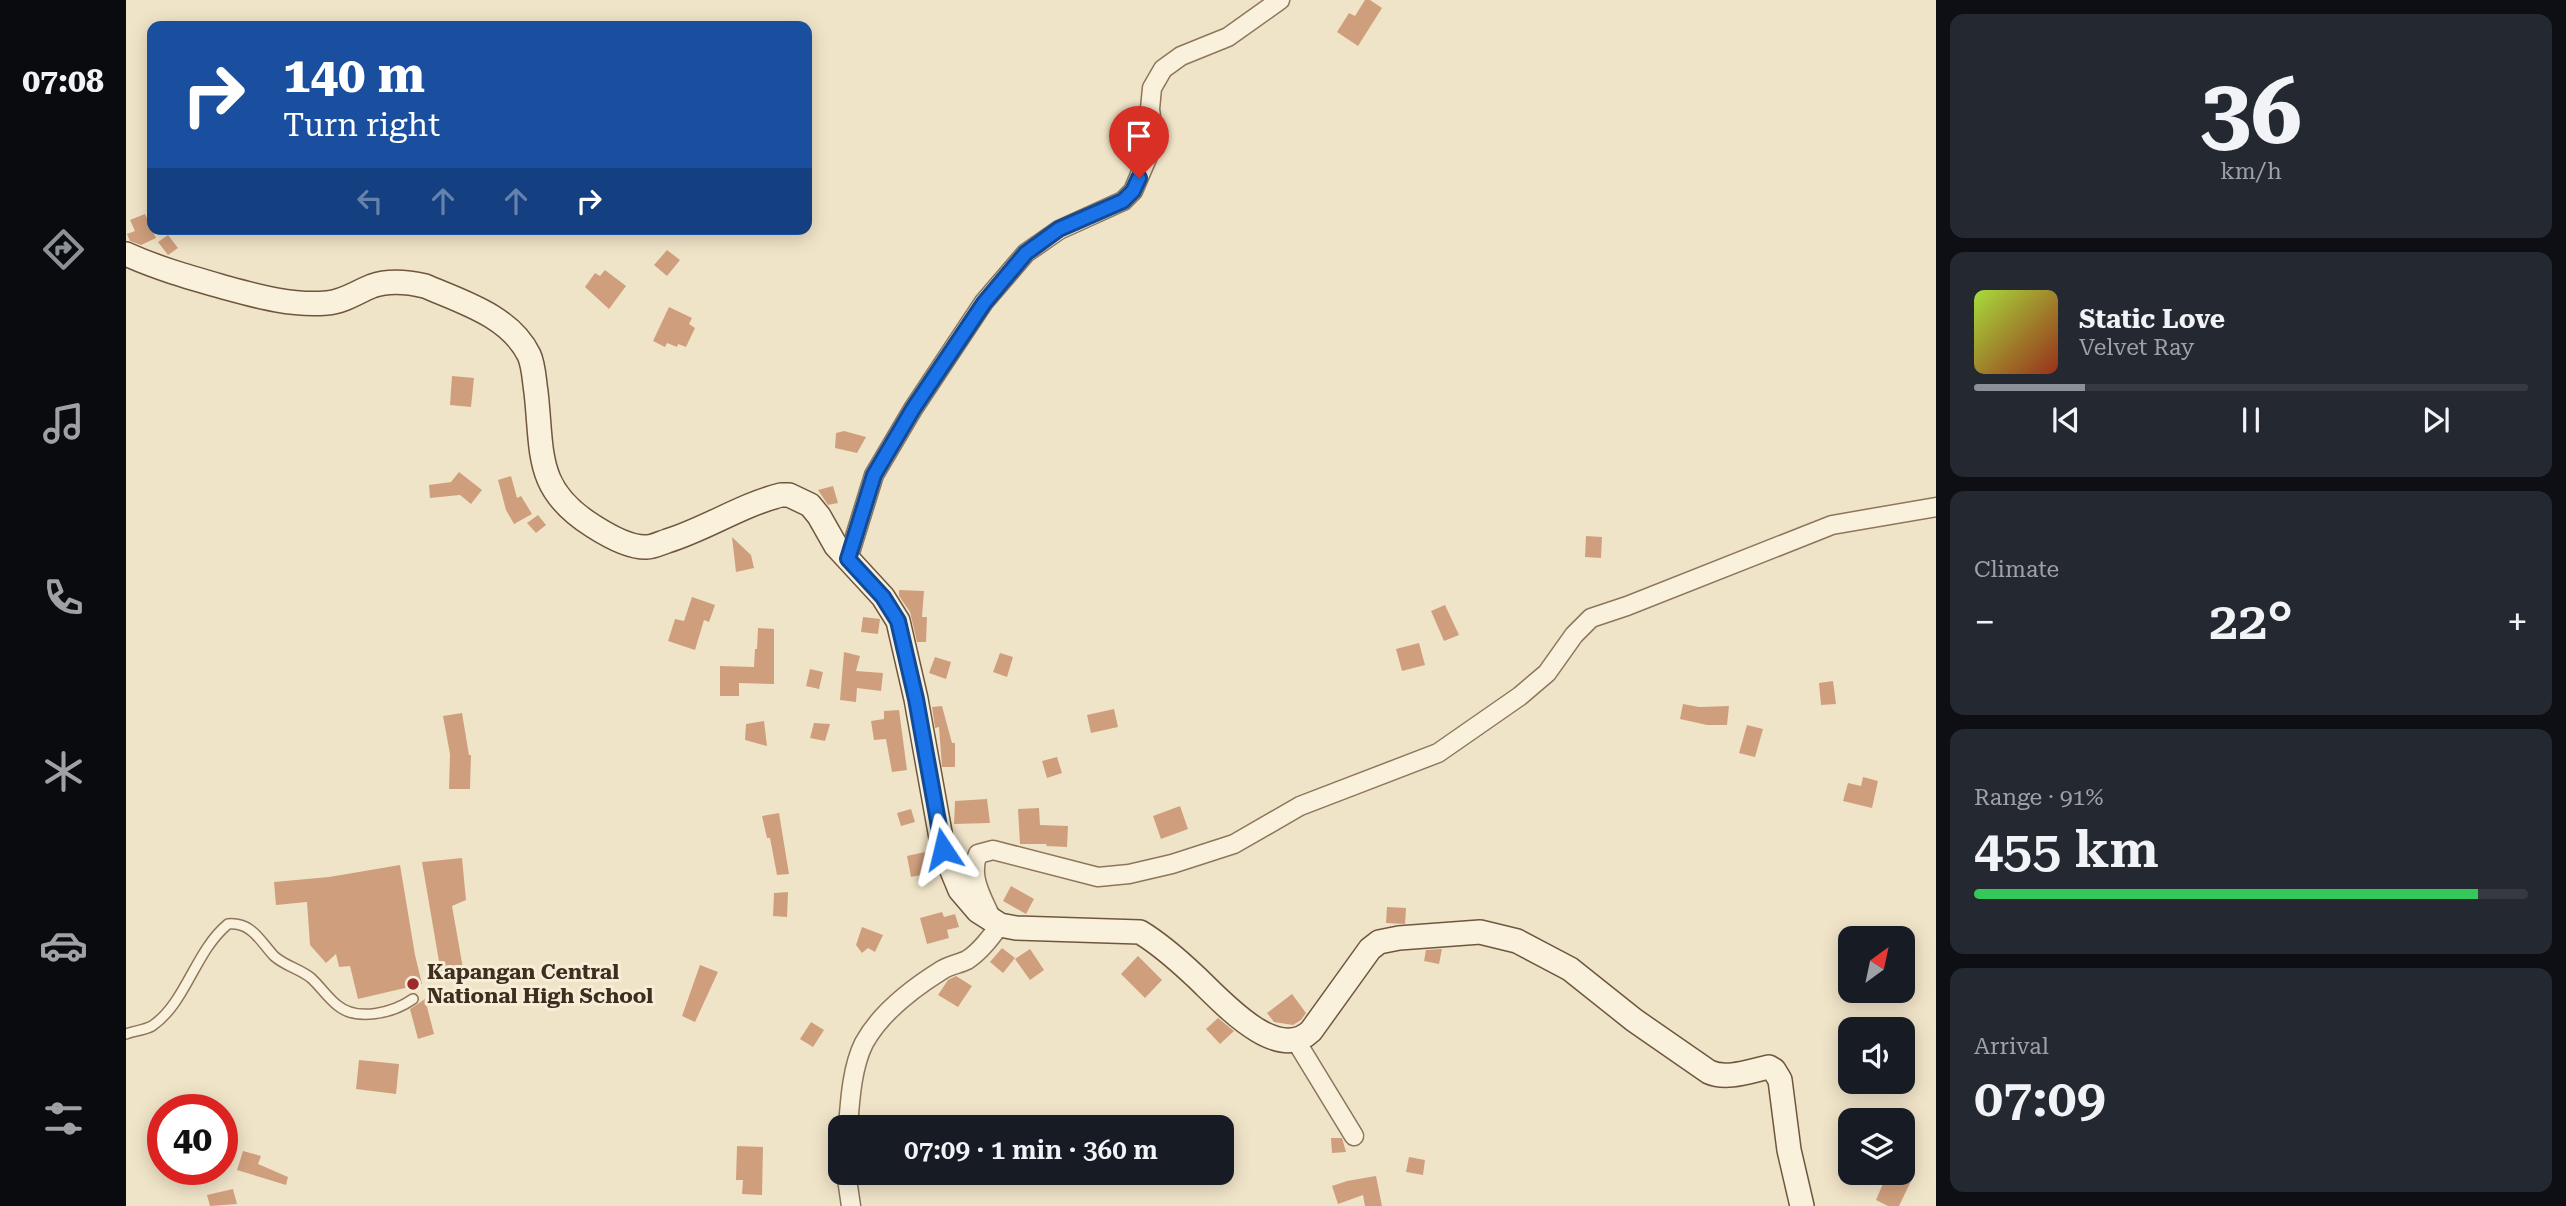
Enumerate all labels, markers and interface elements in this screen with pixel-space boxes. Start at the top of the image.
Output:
text: 140 m [283,47,425,104]
icon: right [168,49,259,140]
text: 36 [2200,59,2302,165]
text: 07:08 [22,62,104,100]
text: Turn right [283,106,440,144]
pin [1109,106,1169,178]
icon: arrive [1120,117,1158,155]
text: km/h [2220,158,2282,185]
icon: left [351,182,389,220]
icon: ahead [424,182,462,220]
icon: ahead [497,182,535,220]
icon: right [570,182,608,220]
icon: directions [39,225,88,274]
text: Static Love [2079,304,2225,334]
text: Velvet Ray [2079,334,2194,361]
icon: music [39,399,88,448]
icon: previous [2047,401,2085,439]
icon: pause [2232,401,2270,439]
icon: next [2417,401,2455,439]
text: Climate [1974,556,2059,583]
icon: phone [39,573,88,622]
text: 22° [2209,591,2293,652]
text: − [1974,600,1995,644]
text: + [2507,600,2528,644]
icon: climate [39,747,88,796]
text: Range · 91% [1974,784,2103,811]
position arrow [906,812,980,886]
text: 455 km [1974,819,2159,880]
icon: car [39,921,88,970]
north arrow [1838,926,1914,1003]
map controls [1838,926,1915,1185]
place label: Kapangan Central National High School [427,960,653,1008]
marker: Kapangan Central National High School [405,976,421,992]
button: sound [1838,1017,1915,1094]
text: Arrival [1974,1033,2049,1060]
text: 07:09 [1974,1068,2106,1129]
icon: filters [39,1094,88,1143]
speed limit sign: 40 [147,1094,238,1185]
button: layers [1838,1108,1915,1185]
text: 07:09 · 1 min · 360 m [904,1135,1158,1165]

